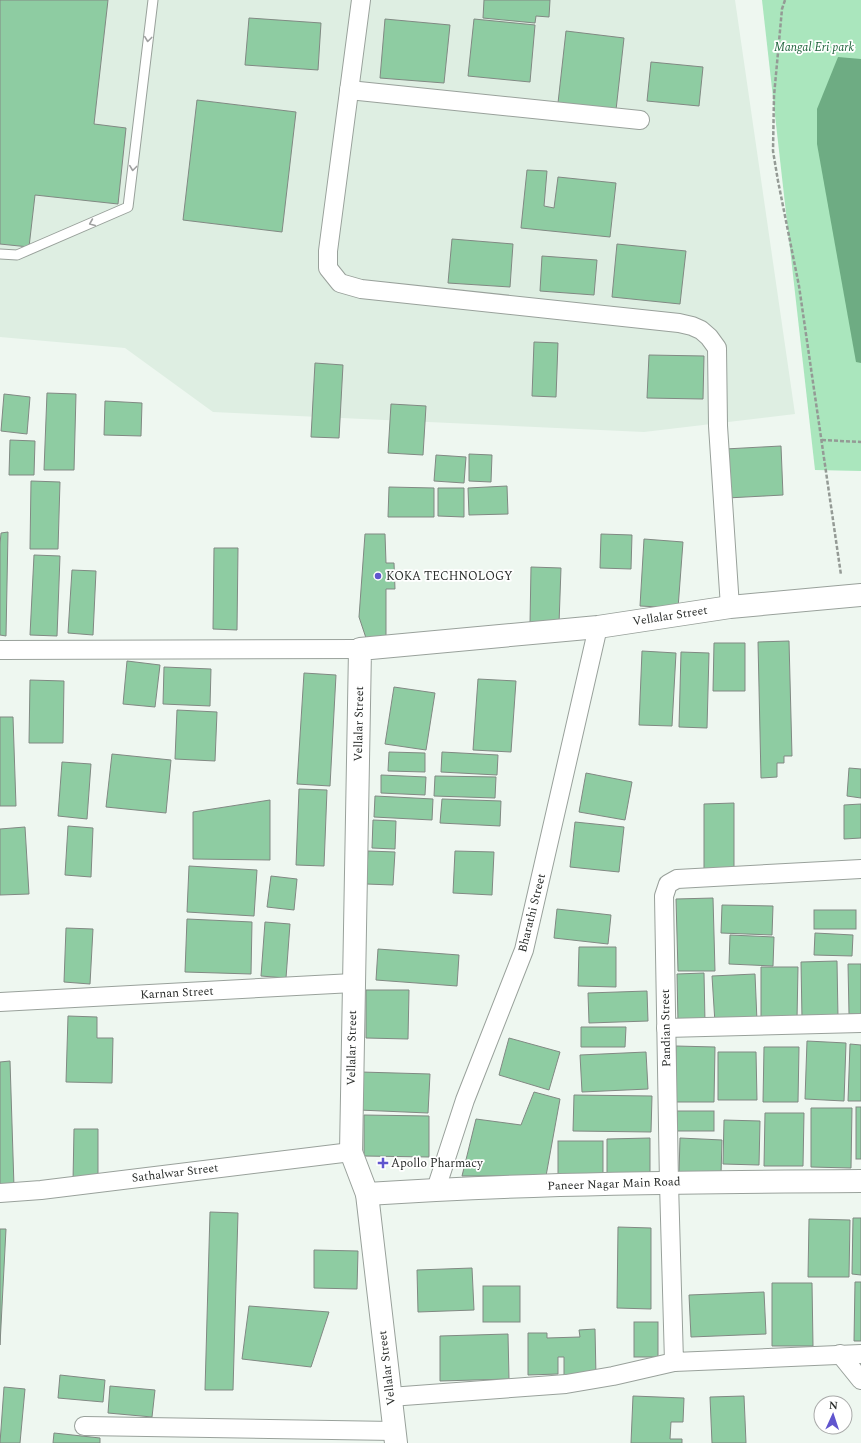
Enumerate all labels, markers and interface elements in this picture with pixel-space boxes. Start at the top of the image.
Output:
one-way arrow [144,36,153,42]
park label: Mangal Eri park [774,38,854,57]
one-way arrow [129,165,138,171]
one-way arrow [89,218,97,226]
place label: KOKA TECHNOLOGY [386,567,513,586]
marker: KOKA TECHNOLOGY [373,571,383,581]
street label: Vellalar Street [631,601,709,631]
street label: Vellalar Street [349,686,369,762]
street label: Bharathi Street [513,872,551,954]
street label: Karnan Street [140,982,214,1004]
street label: Pandian Street [656,989,676,1067]
street label: Vellalar Street [342,1010,362,1086]
place label: Apollo Pharmacy [391,1154,484,1173]
street label: Sathalwar Street [131,1158,219,1188]
marker: Apollo Pharmacy [378,1158,388,1168]
street label: Paneer Nagar Main Road [547,1172,681,1196]
street label: Vellalar Street [373,1329,401,1407]
north arrow [813,1395,853,1435]
text: N [829,1397,838,1414]

